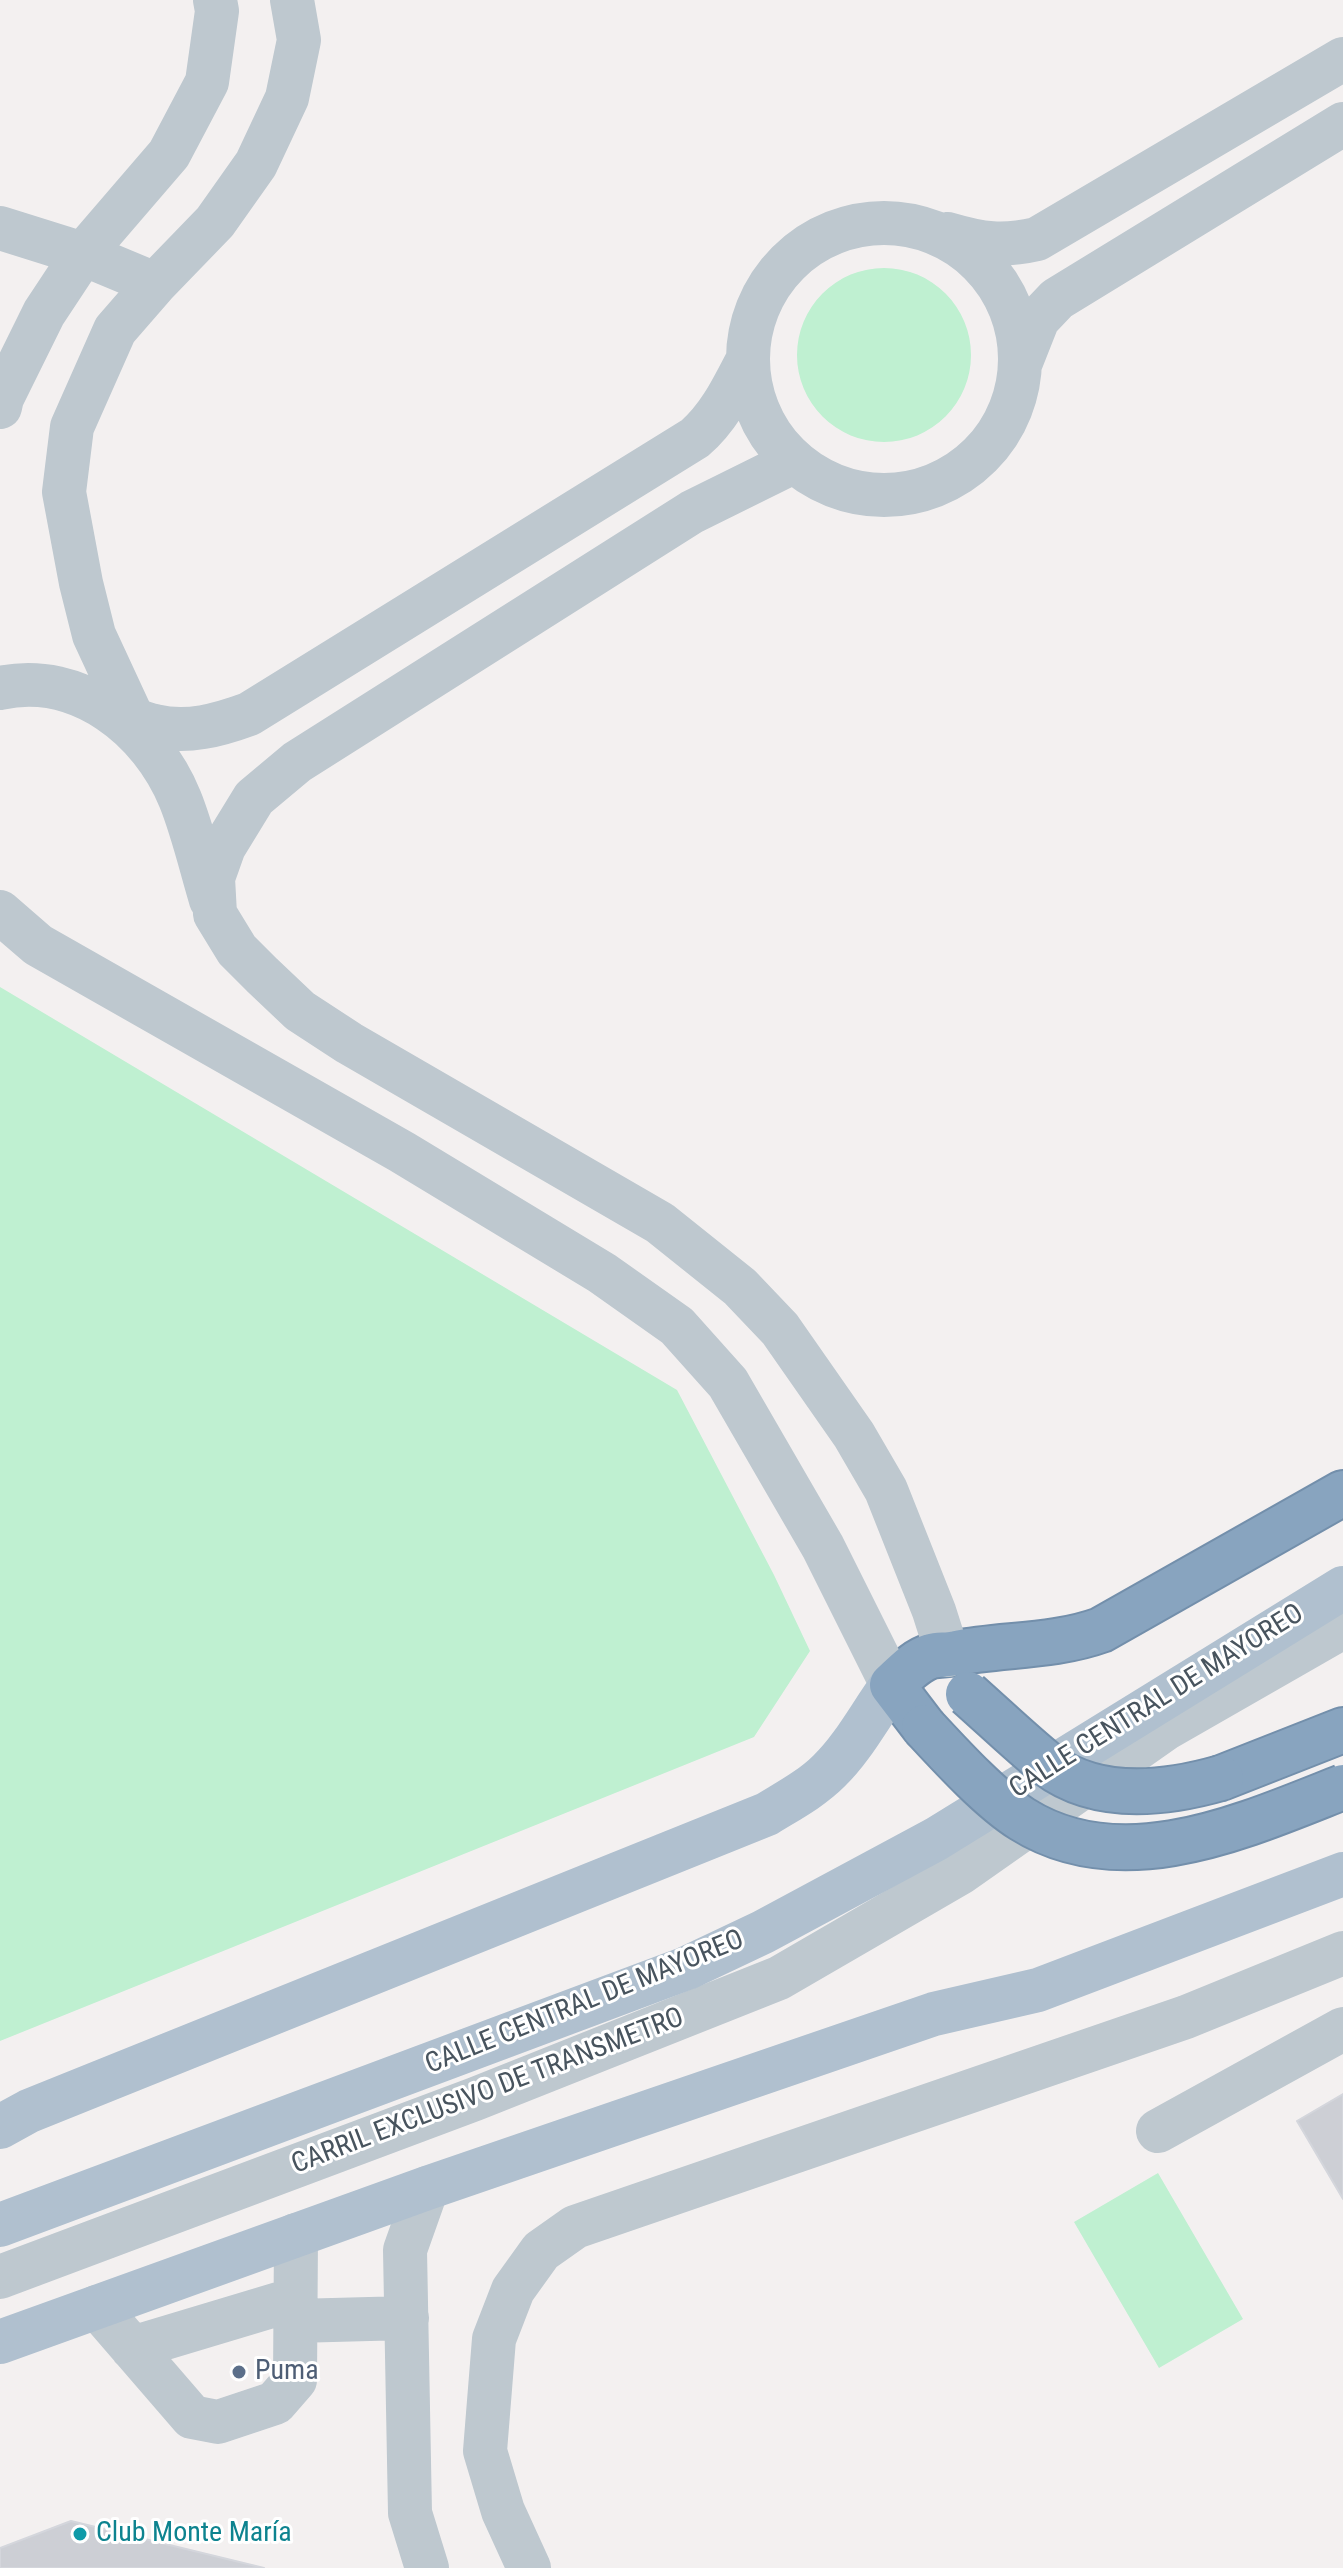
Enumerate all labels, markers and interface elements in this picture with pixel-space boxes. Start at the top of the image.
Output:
street label: CALLE CENTRAL DE MAYOREO [1004,1598,1310,1806]
street label: CALLE CENTRAL DE MAYOREO [421,1924,749,2082]
street label: CARRIL EXCLUSIVO DE TRANSMETRO [287,2002,689,2182]
place label: Puma [255,2355,319,2389]
marker: Puma [230,2363,248,2381]
place label: Club Monte María [96,2517,292,2551]
marker: Club Monte María [71,2525,89,2543]

